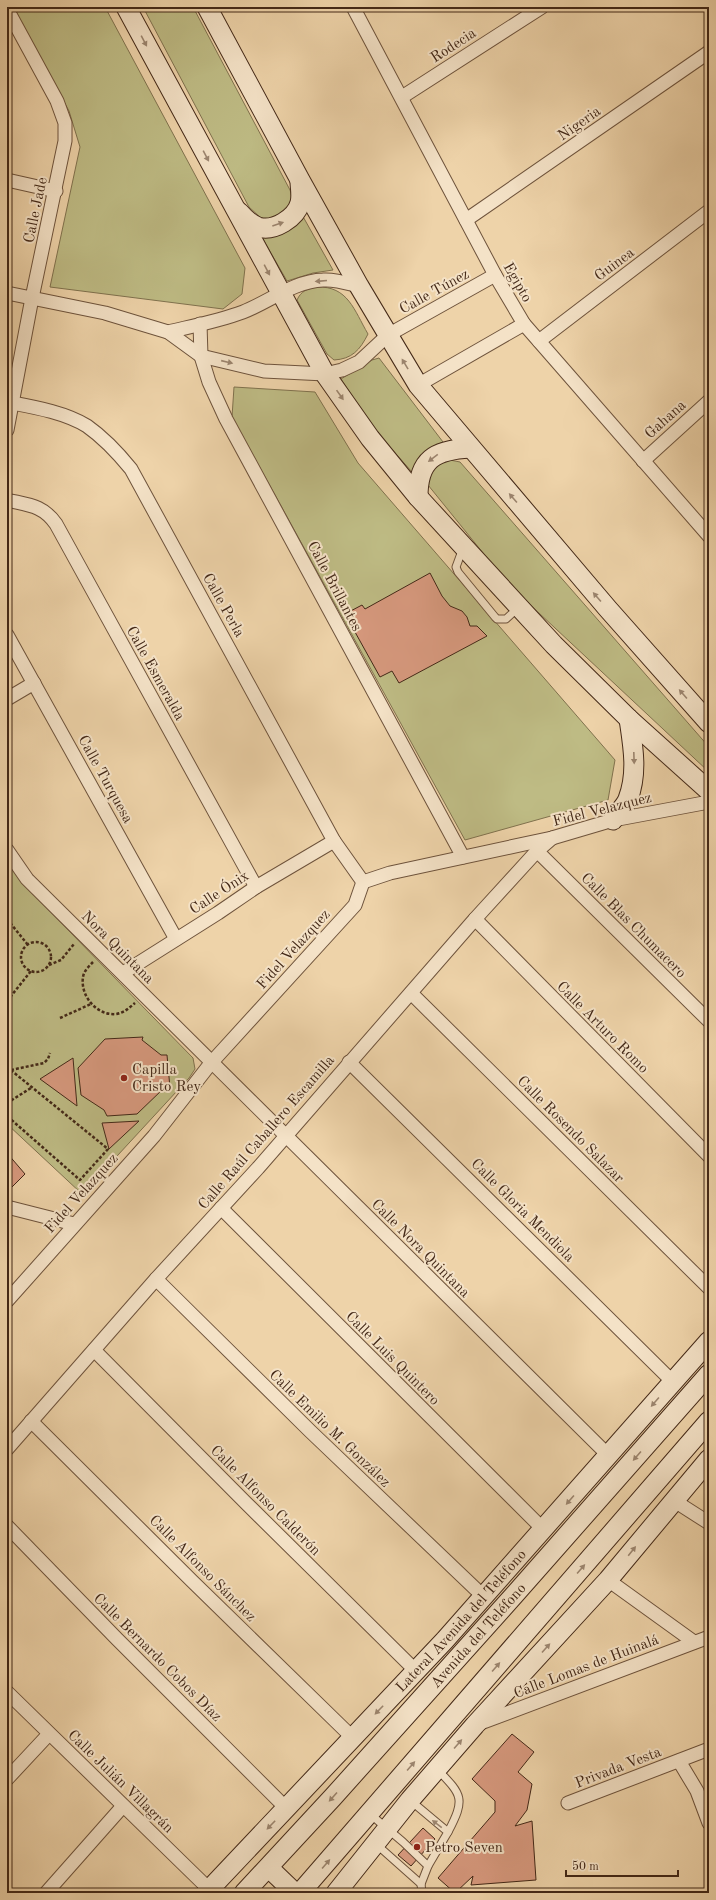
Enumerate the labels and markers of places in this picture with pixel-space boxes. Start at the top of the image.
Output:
place label: Capilla Cristo Rey [132,1063,201,1095]
marker: Capilla Cristo Rey [119,1073,129,1083]
place label: Petro Seven [425,1841,503,1856]
marker: Petro Seven [412,1842,422,1852]

